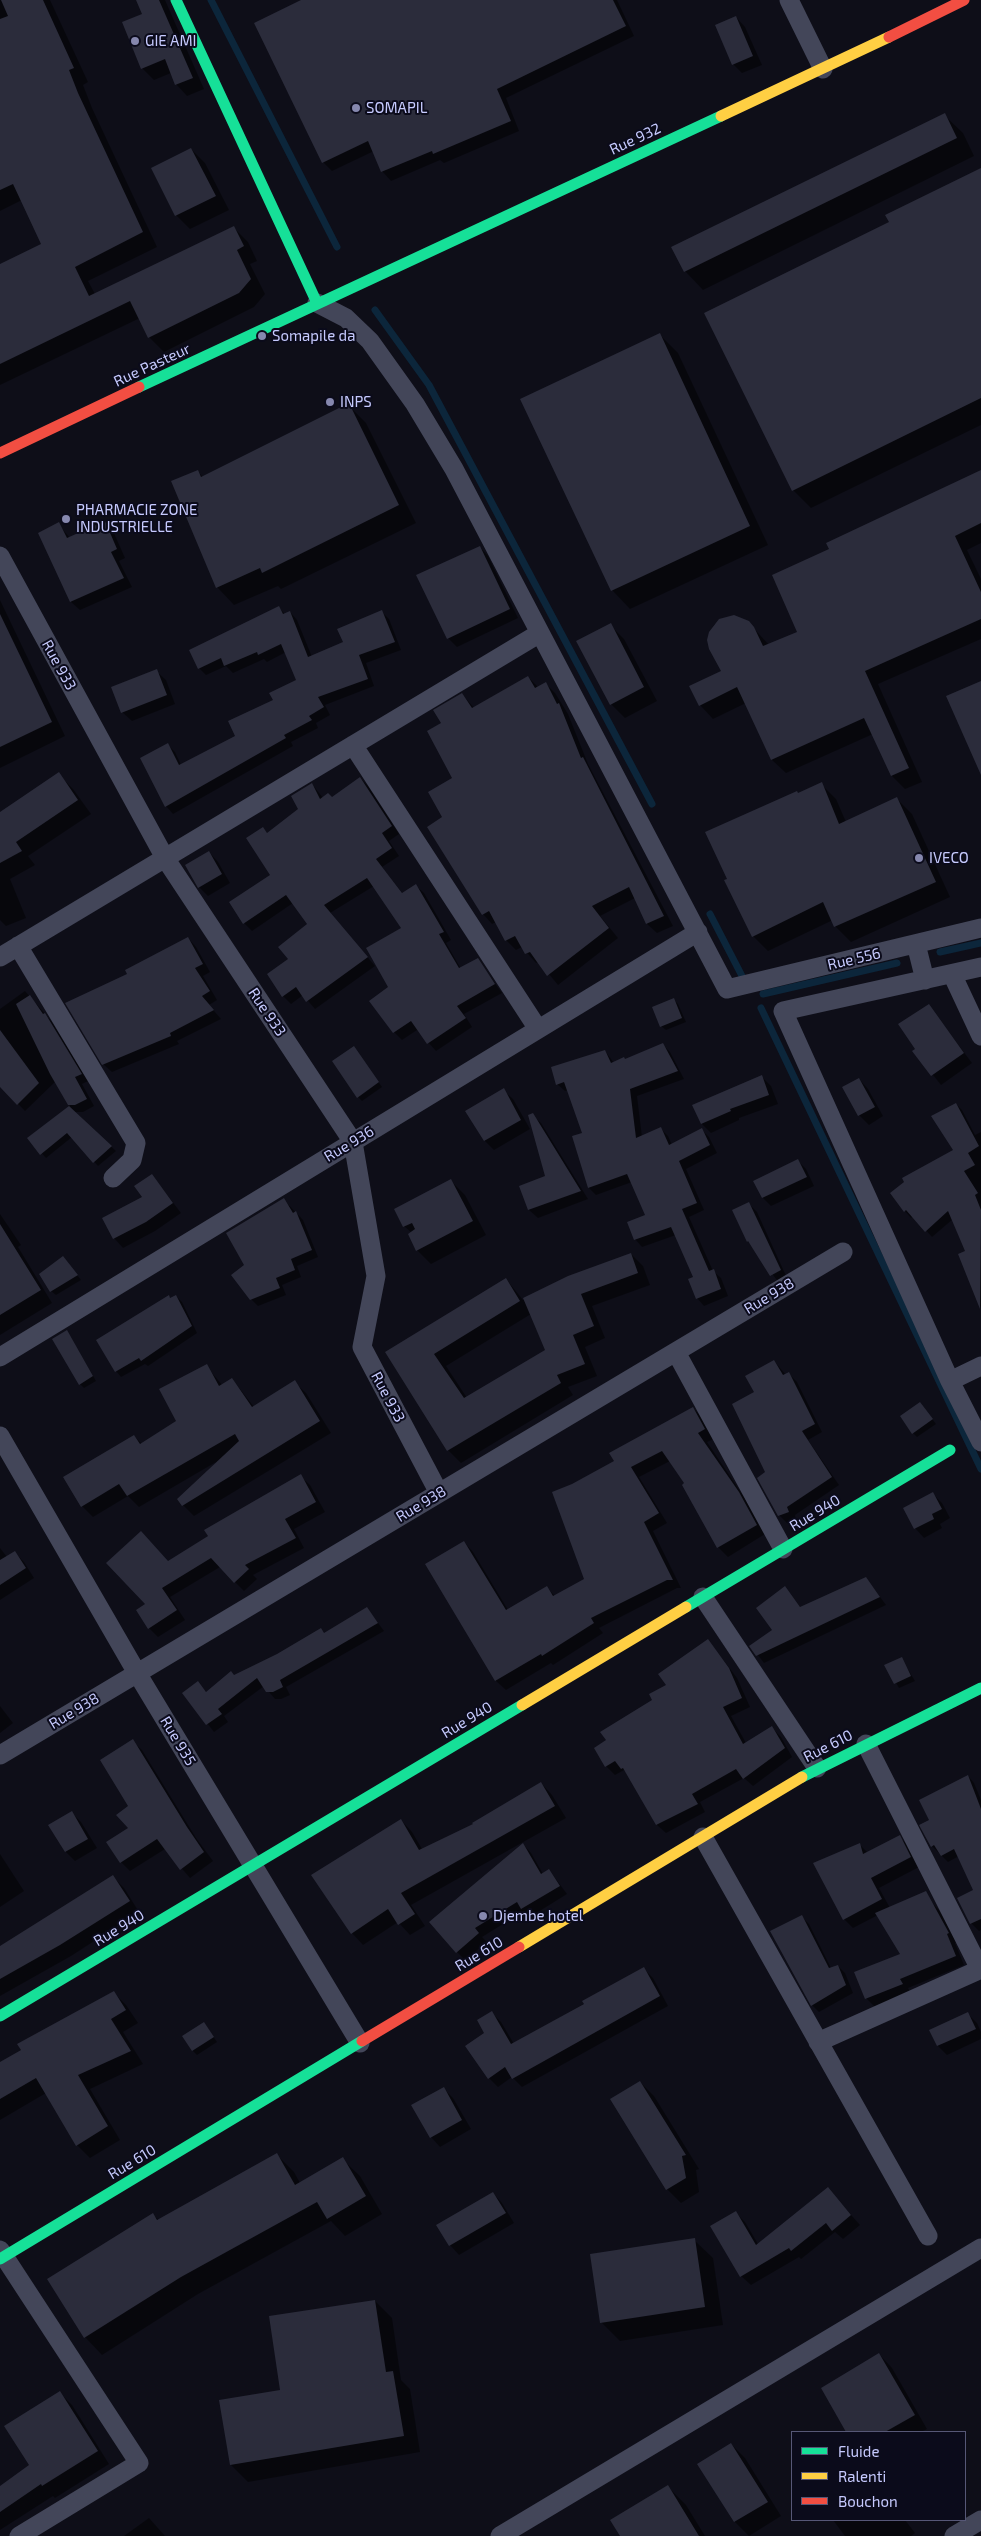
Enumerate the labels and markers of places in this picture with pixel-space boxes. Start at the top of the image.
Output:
place label: GIE AMI [145,32,197,50]
marker: GIE AMI [129,35,141,47]
place label: SOMAPIL [366,99,427,117]
marker: SOMAPIL [350,102,362,114]
place label: Somapile da [272,327,355,345]
marker: Somapile da [256,330,268,342]
place label: INPS [340,393,372,411]
marker: INPS [324,396,336,408]
place label: PHARMACIE ZONE INDUSTRIELLE [76,501,198,536]
marker: PHARMACIE ZONE INDUSTRIELLE [60,513,72,525]
place label: IVECO [929,849,969,867]
marker: IVECO [913,852,925,864]
place label: Djembe hotel [493,1907,583,1925]
marker: Djembe hotel [477,1910,489,1922]

